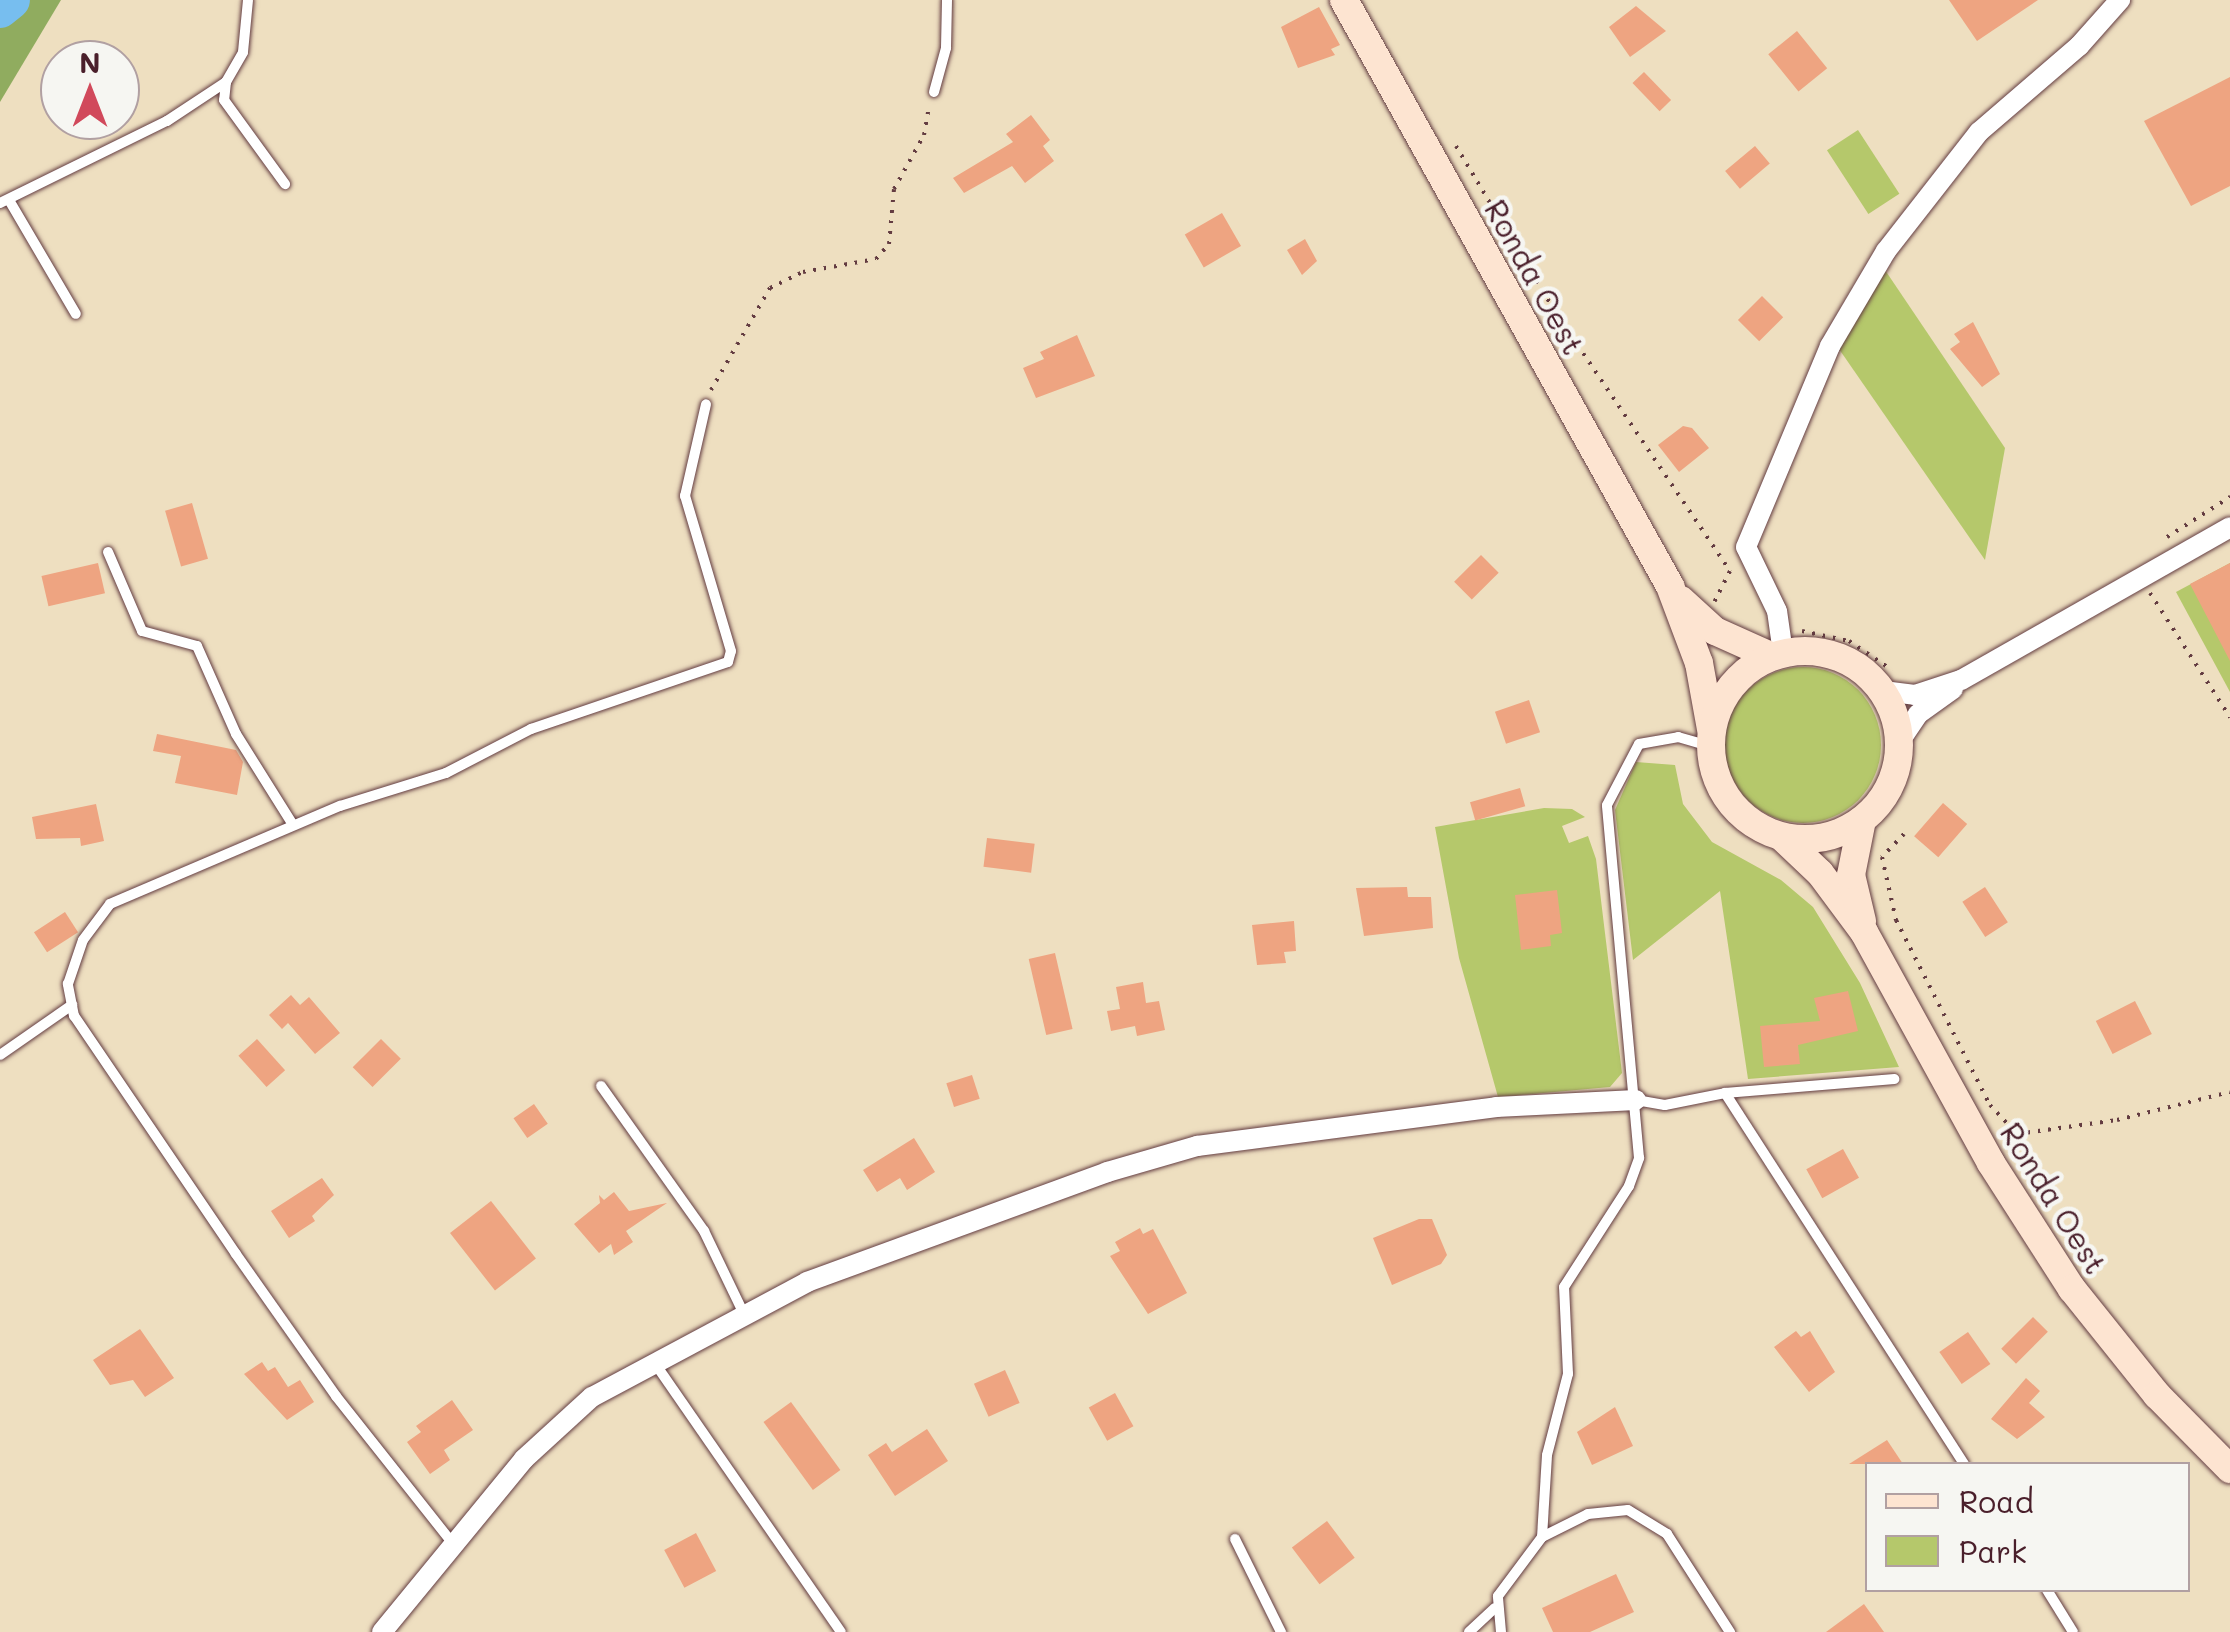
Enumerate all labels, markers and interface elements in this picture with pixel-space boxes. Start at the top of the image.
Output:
north arrow [40,40,140,140]
text: N [79,44,101,80]
street label: Ronda Oest [1478,193,1592,361]
street label: Ronda Oest [1993,1116,2115,1280]
legend [1865,1462,2190,1592]
text: Road [1959,1481,2034,1521]
text: Park [1959,1531,2027,1571]

